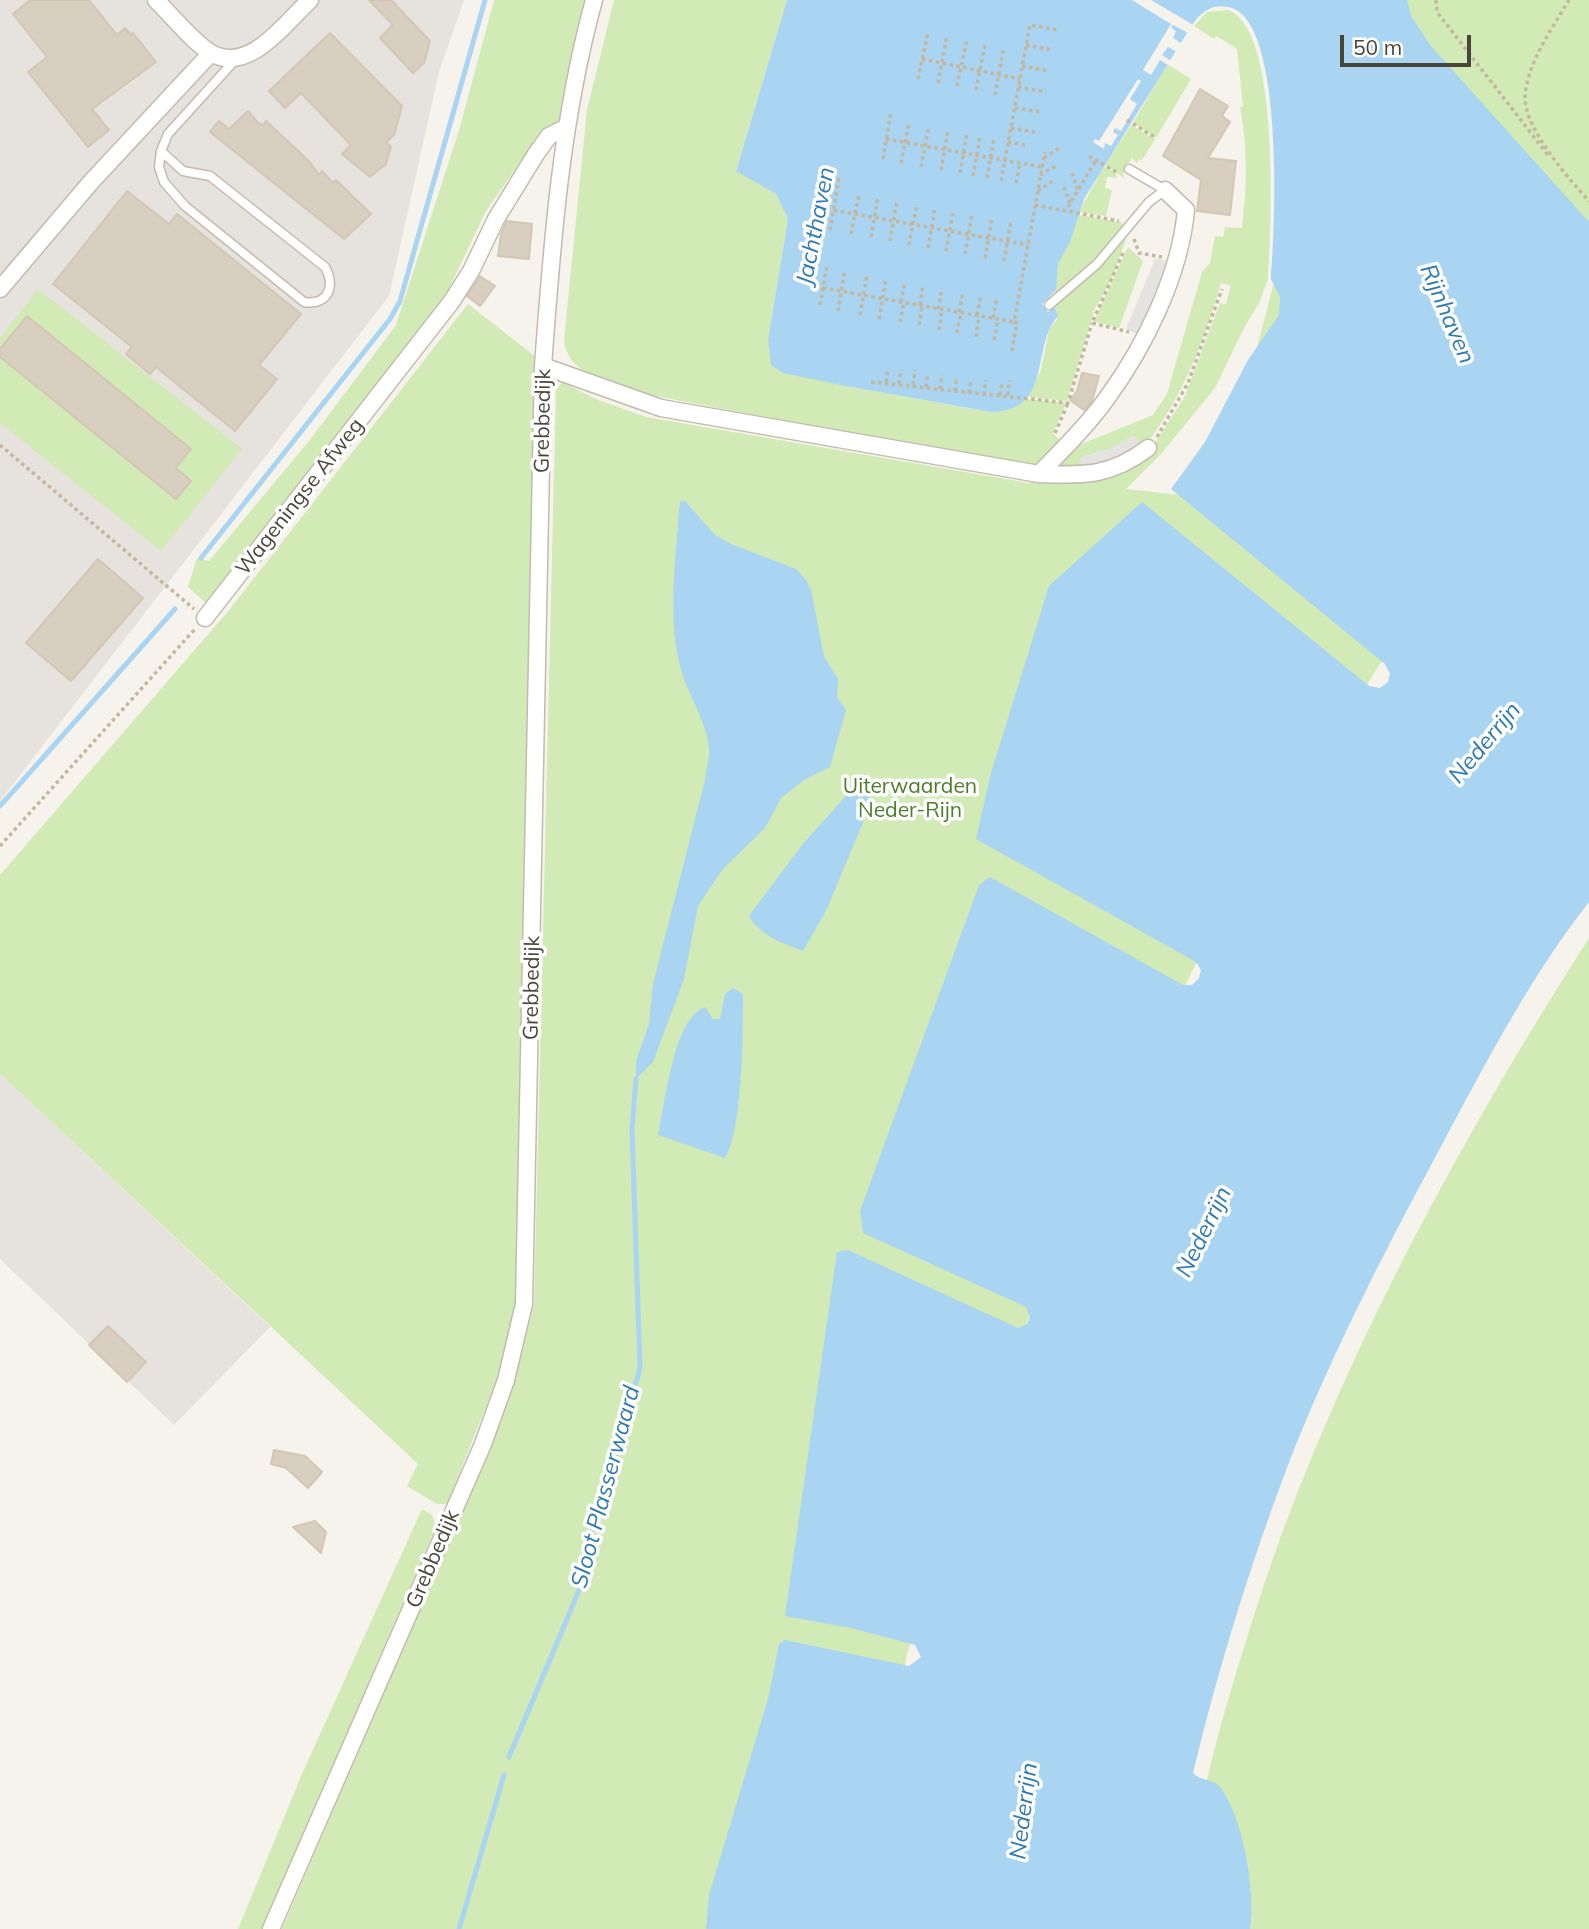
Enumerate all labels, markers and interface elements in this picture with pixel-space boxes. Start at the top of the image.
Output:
scale bar [1344,21,1475,65]
text: 50 m [1353,34,1402,60]
water label: Jachthaven [791,165,841,287]
water label: Rijnhaven [1414,260,1480,368]
street label: Grebbedijk [529,369,557,473]
street label: Wageningse Afweg [231,413,369,581]
water label: Nederrijn [1443,697,1527,789]
park label: Uiterwaarden Neder-Rijn [843,774,977,824]
street label: Grebbedijk [518,936,546,1040]
water label: Nederrijn [1170,1182,1238,1282]
water label: Sloot Plasserwaard [566,1383,646,1591]
street label: Grebbedijk [401,1506,465,1612]
water label: Nederrijn [1004,1761,1044,1861]

